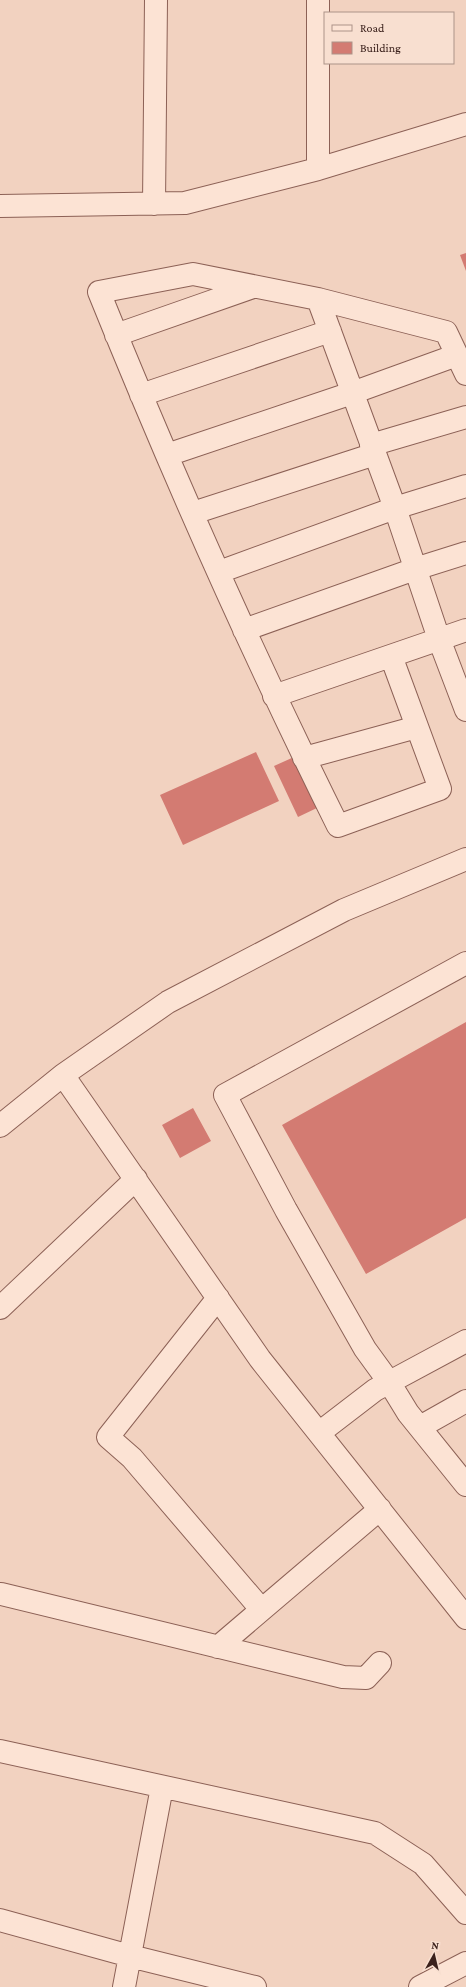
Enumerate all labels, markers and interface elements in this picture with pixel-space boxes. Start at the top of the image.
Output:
legend [324,12,454,64]
text: Road [360,21,385,35]
text: Building [360,41,401,55]
north arrow [414,1935,454,1975]
text: N [431,1939,440,1952]

